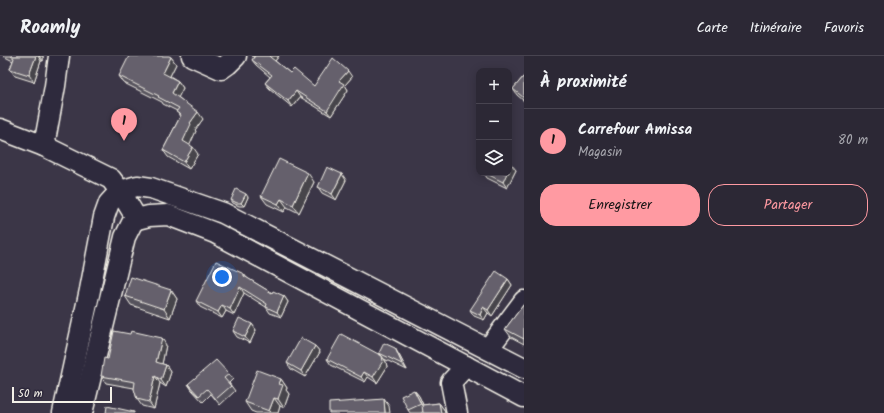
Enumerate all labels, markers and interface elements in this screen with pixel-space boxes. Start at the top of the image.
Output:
text: Roamly [20,13,80,43]
text: Carte [696,17,728,39]
text: Itinéraire [750,17,802,39]
text: Favoris [824,17,864,39]
map controls [476,68,512,176]
button: + [476,68,512,104]
text: À proximité [540,69,627,96]
button: − [476,104,512,140]
pin: 1 [111,108,137,141]
text: Carrefour Amissa [578,118,692,142]
text: 1 [551,130,555,151]
text: 80 m [838,130,868,151]
button: layers [476,140,512,176]
text: Magasin [578,142,622,163]
button: Enregistrer [540,184,700,226]
button: Partager [708,184,868,226]
your location [212,267,232,287]
scale bar [12,385,112,404]
text: 50 m [18,385,43,403]

